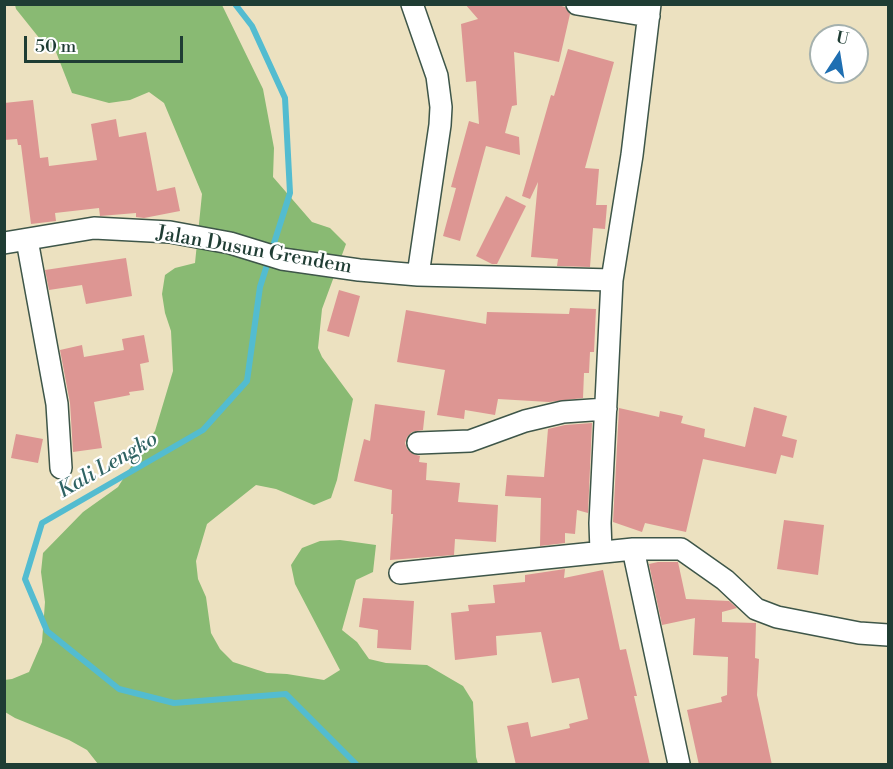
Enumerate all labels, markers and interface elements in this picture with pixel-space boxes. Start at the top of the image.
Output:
scale bar [27,24,186,62]
north arrow [809,24,869,84]
text: U [834,27,850,49]
text: 50 m [35,35,76,58]
street label: Jalan Dusun Grendem [154,222,354,280]
water label: Kali Lengko [53,427,163,505]

